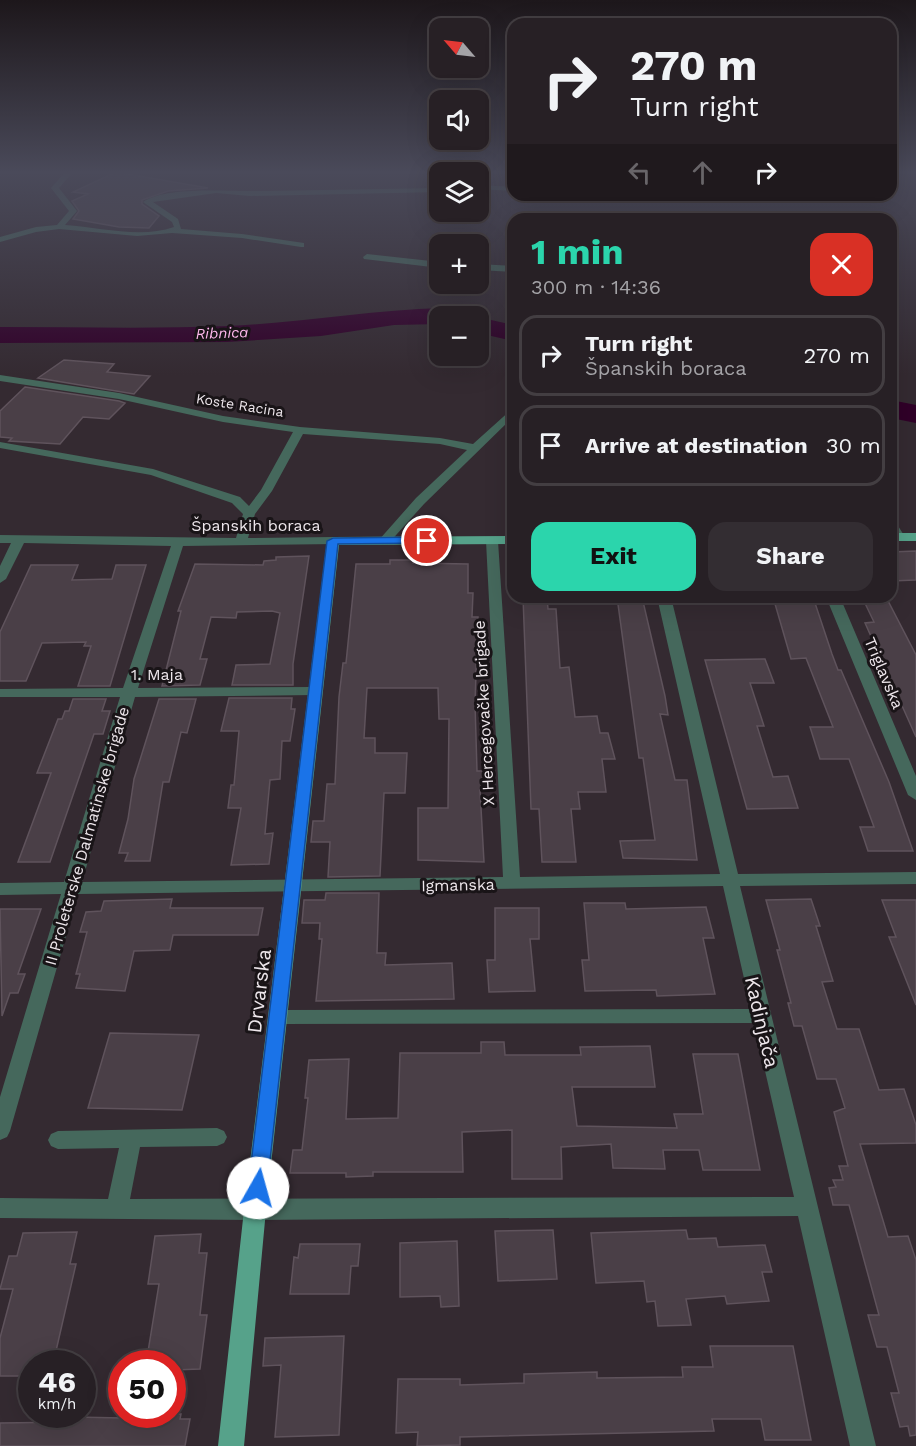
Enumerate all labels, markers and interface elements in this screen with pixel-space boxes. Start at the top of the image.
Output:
north arrow [429,18,489,78]
map controls [429,18,489,366]
text: 270 m [630,41,757,90]
icon: right [531,42,609,120]
button: sound [429,90,489,150]
text: Turn right [630,91,759,123]
icon: left [623,156,656,189]
icon: ahead [686,156,719,189]
icon: right [749,156,782,189]
button: layers [429,162,489,222]
text: 1 min [531,231,623,273]
button: close [810,233,873,296]
button: + [429,234,489,294]
text: 300 m · 14:36 [531,275,661,299]
button: − [429,306,489,366]
water label: Ribnica [195,323,249,343]
text: Turn right [585,331,692,356]
icon: right [534,339,567,372]
text: 270 m [804,343,870,368]
text: Španskih boraca [585,356,747,380]
street label: Koste Racina [195,390,285,420]
icon: arrive [534,429,567,462]
text: Arrive at destination [585,433,808,458]
text: 30 m [826,433,881,458]
pin [401,515,452,566]
street label: Španskih boraca [191,516,321,535]
button: Exit [531,522,696,591]
button: Share [708,522,873,591]
icon: arrive [410,524,443,557]
street label: X Hercegovačke brigade [470,620,498,806]
street label: Triglavska [860,634,908,712]
street label: 1. Maja [131,665,183,684]
street label: II Proleterske Dalmatinske brigade [41,704,133,968]
street label: Igmanska [421,875,495,895]
street label: Drvarska [242,948,276,1034]
street label: Kadinjača [740,974,784,1070]
position arrow [226,1156,290,1220]
speed limit sign: 50 [108,1350,186,1428]
text: 46 [38,1364,76,1399]
text: km/h [38,1395,76,1413]

